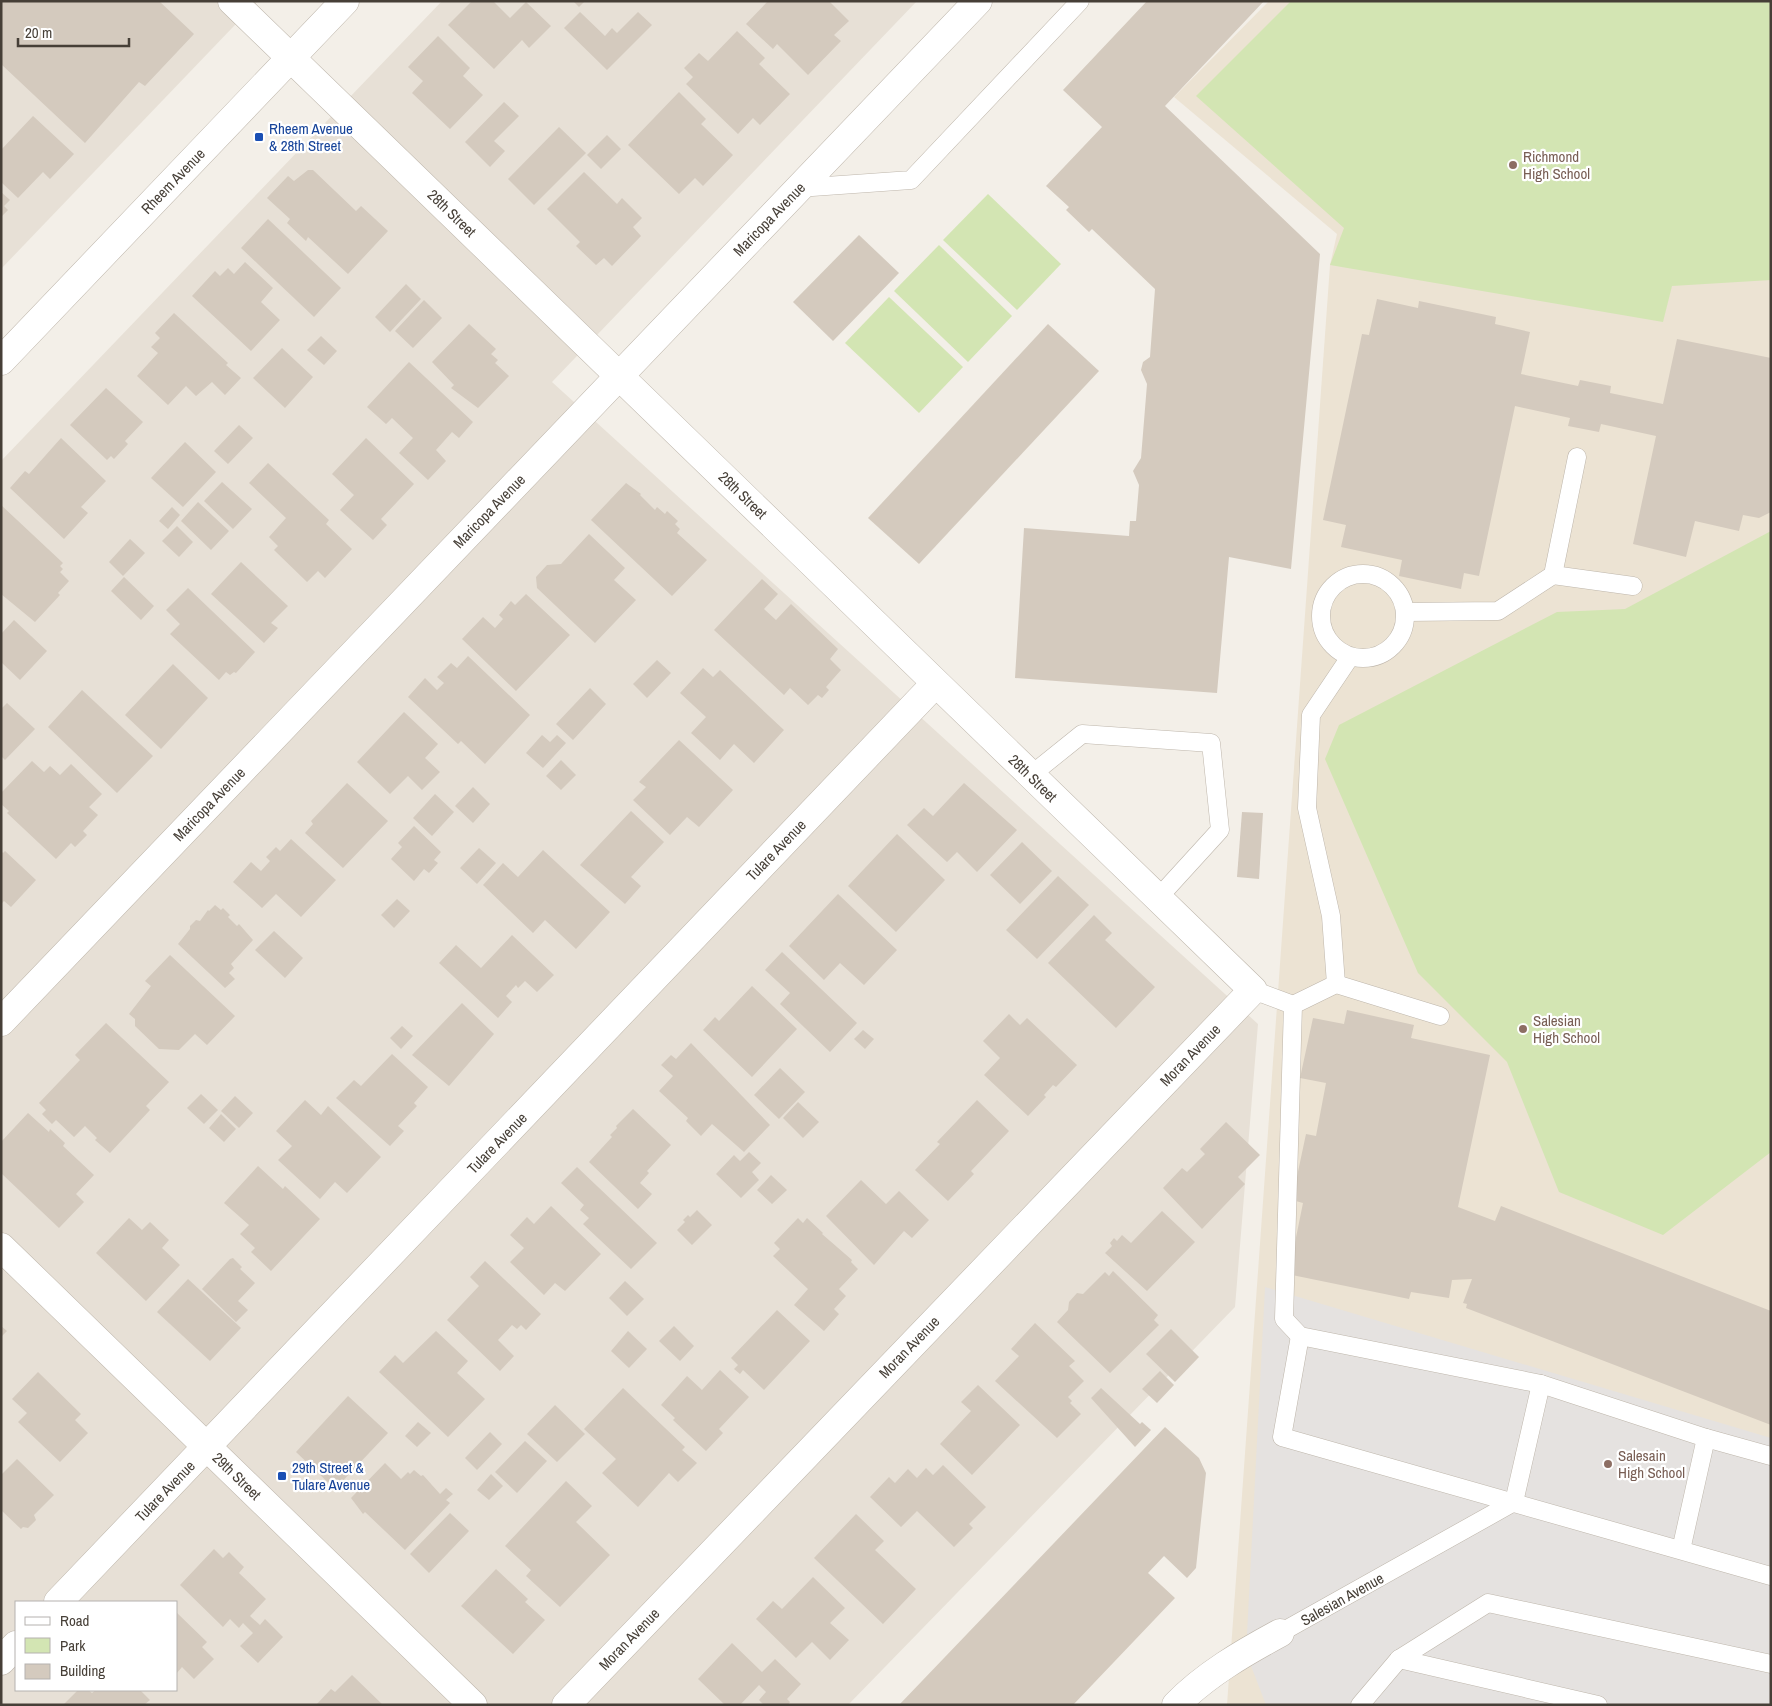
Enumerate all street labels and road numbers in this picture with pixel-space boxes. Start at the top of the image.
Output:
street label: Rheem Avenue [136,143,210,218]
street label: Maricopa Avenue [728,177,810,261]
street label: 28th Street [423,185,481,242]
street label: 28th Street [714,467,772,524]
street label: Maricopa Avenue [448,469,530,553]
street label: 28th Street [1004,750,1062,807]
street label: Maricopa Avenue [168,762,250,846]
street label: Tulare Avenue [741,815,811,885]
street label: Moran Avenue [1155,1019,1225,1091]
street label: Tulare Avenue [462,1108,532,1178]
street label: Moran Avenue [874,1311,944,1383]
street label: 29th Street [208,1448,266,1505]
street label: Tulare Avenue [130,1456,200,1526]
street label: Salesian Avenue [1297,1567,1388,1631]
street label: Moran Avenue [594,1603,664,1675]

